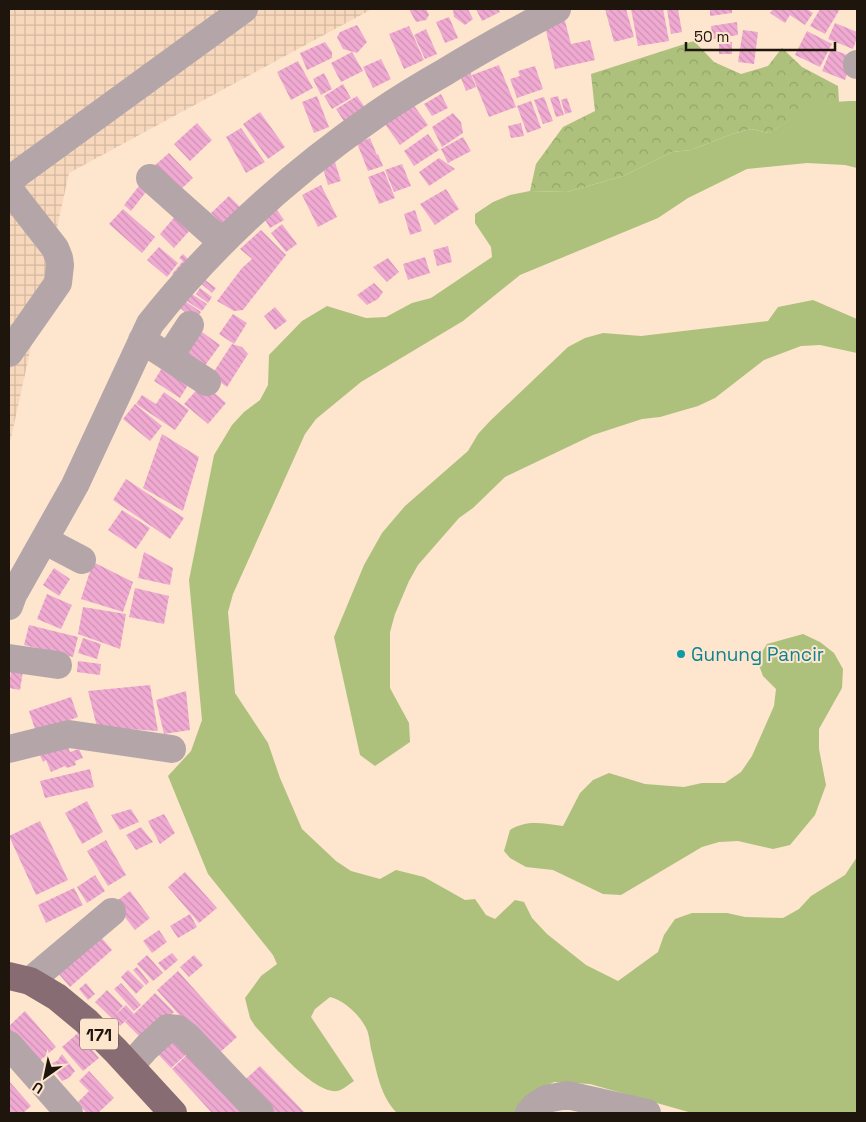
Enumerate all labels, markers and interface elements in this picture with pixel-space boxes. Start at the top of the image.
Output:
scale bar [686,20,835,52]
text: 50 m [694,27,729,46]
place label: Gunung Pancir [691,642,824,667]
marker: Gunung Pancir [675,648,687,660]
road number: 171 [80,1019,118,1050]
north arrow [20,1052,70,1102]
text: U [29,1078,47,1098]

